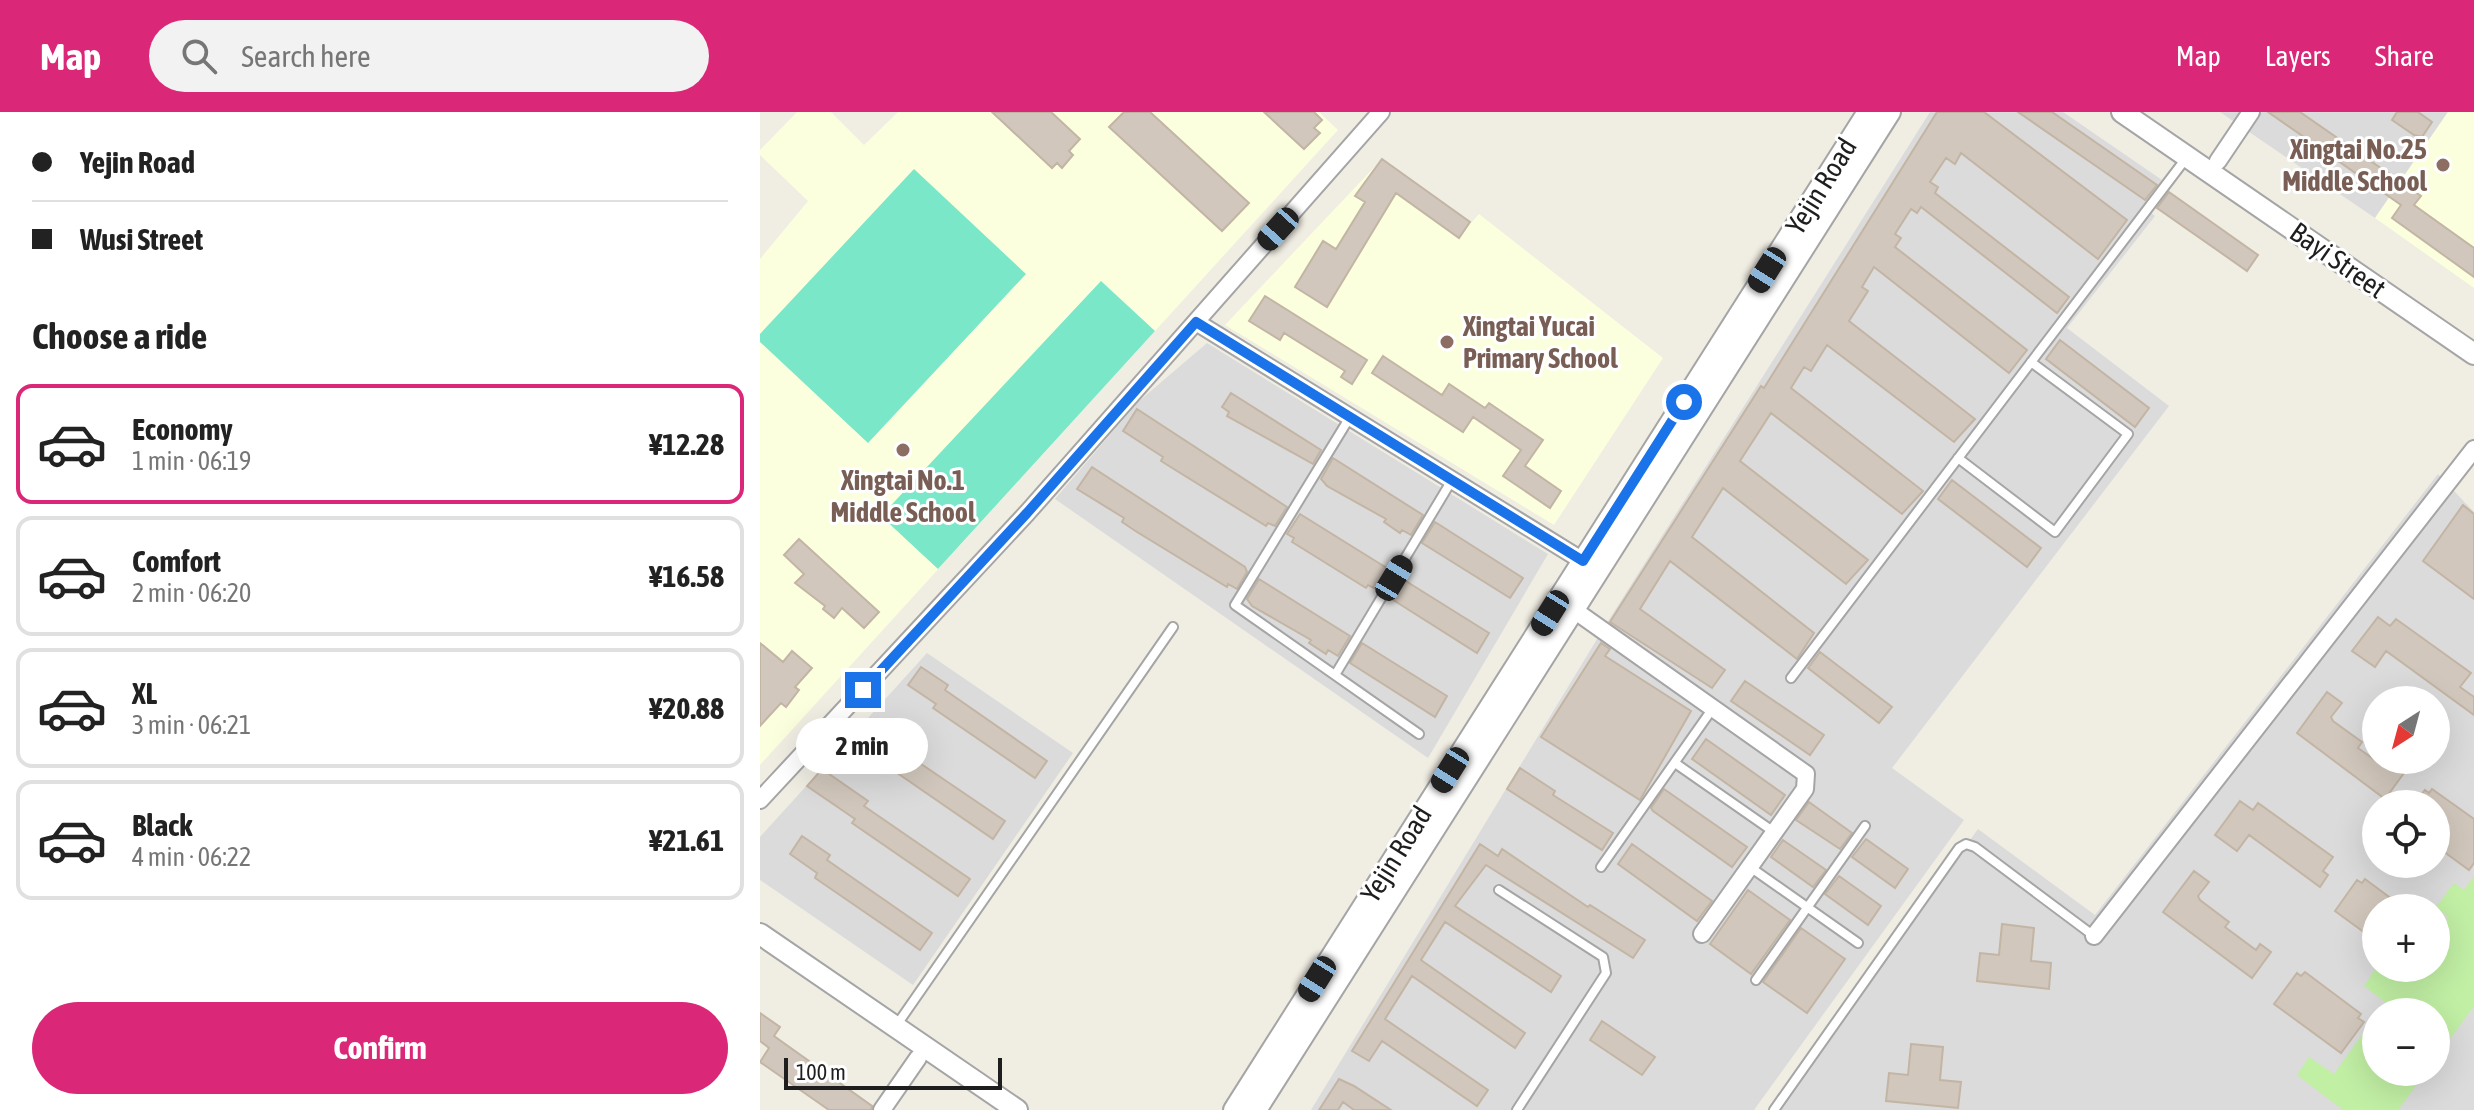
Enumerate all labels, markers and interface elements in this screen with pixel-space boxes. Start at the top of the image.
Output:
search box [149,20,709,92]
icon: search [177,34,221,78]
text: Map [40,35,101,78]
text: Search here [241,39,371,73]
text: Map [2176,40,2221,72]
text: Layers [2265,40,2331,72]
text: Share [2375,40,2434,72]
street label: Yejin Road [1779,132,1863,240]
place label: Xingtai No.25 Middle School [2282,133,2428,197]
text: Yejin Road [80,145,195,179]
marker: Xingtai No.25 Middle School [2434,156,2452,174]
car [1253,203,1303,255]
street label: Bayi Street [2284,215,2392,305]
text: Wusi Street [80,222,203,256]
car [1744,243,1790,297]
place label: Xingtai Yucai Primary School [1462,310,1618,374]
text: Choose a ride [32,315,207,357]
marker: Xingtai Yucai Primary School [1438,333,1456,351]
route start [1666,384,1702,420]
icon: car [36,408,108,480]
text: Economy [132,412,233,446]
text: ¥12.28 [649,427,724,461]
marker: Xingtai No.1 Middle School [894,441,912,459]
text: 1 min · 06:19 [132,446,251,476]
place label: Xingtai No.1 Middle School [831,464,976,528]
icon: car [36,540,108,612]
text: Comfort [132,544,221,578]
car [1371,551,1417,605]
text: ¥16.58 [649,559,724,593]
text: 2 min · 06:20 [132,578,251,608]
car [1527,586,1573,640]
icon: car [36,672,108,744]
route end [845,672,881,708]
text: XL [132,676,157,710]
north arrow [2362,686,2450,774]
map controls [2362,686,2450,1086]
text: ¥20.88 [649,691,724,725]
text: 3 min · 06:21 [132,710,251,740]
callout: 2 min [797,718,929,774]
text: 2 min [835,731,889,761]
car [1427,743,1473,797]
button: locate [2362,790,2450,878]
street label: Yejin Road [1354,800,1438,908]
icon: car [36,804,108,876]
text: Black [132,808,192,842]
text: ¥21.61 [649,823,724,857]
text: 4 min · 06:22 [132,842,251,872]
button: + [2362,894,2450,982]
car [1294,952,1340,1006]
button: − [2362,998,2450,1086]
button: Confirm [32,1002,728,1094]
scale bar [784,1054,1002,1090]
text: 100 m [796,1059,846,1085]

